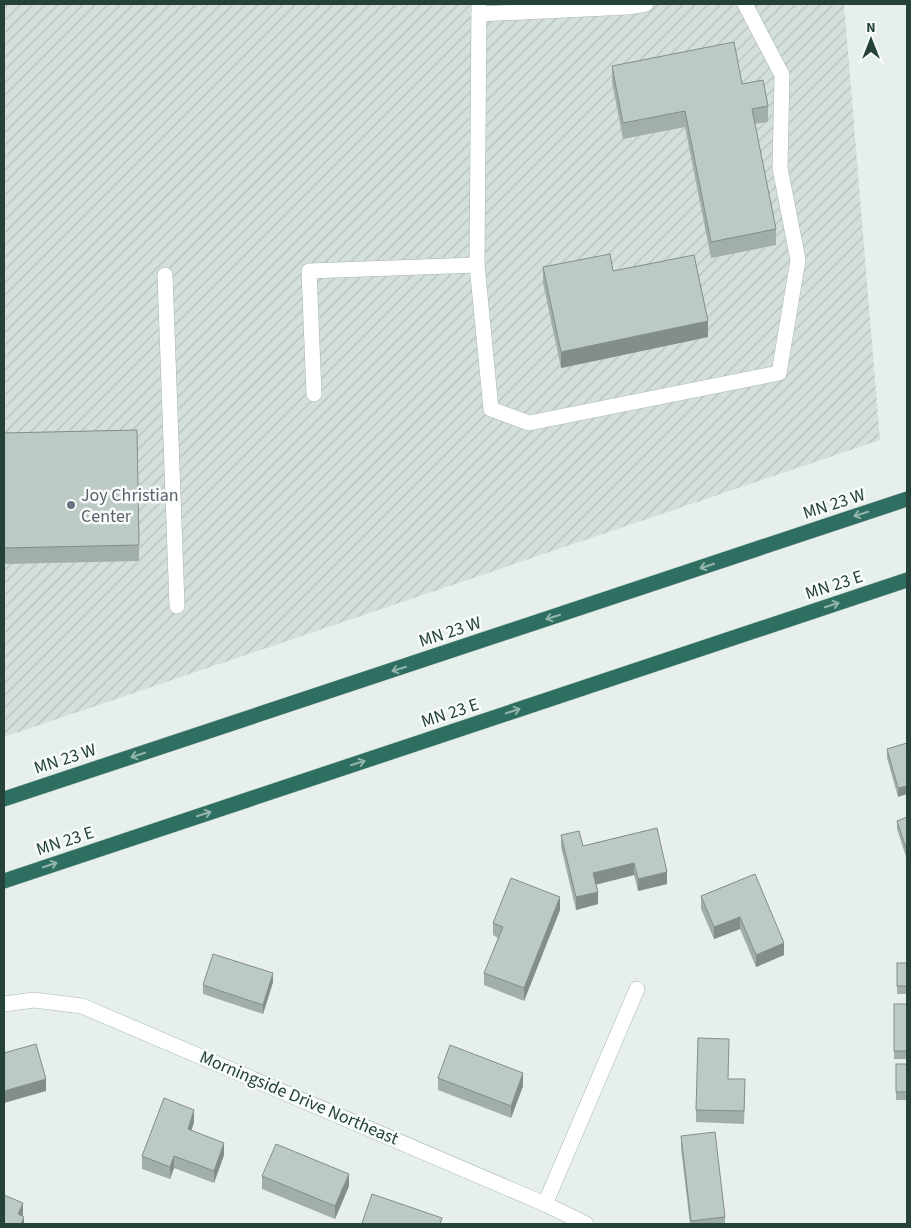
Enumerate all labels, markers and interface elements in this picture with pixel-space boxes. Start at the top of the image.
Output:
north arrow [846,15,896,65]
text: N [866,18,876,38]
street label: MN 23 W [800,482,868,526]
place label: Joy Christian Center [81,483,179,529]
marker: Joy Christian Center [65,499,77,511]
one-way arrow [853,510,869,520]
one-way arrow [700,562,715,571]
street label: MN 23 E [802,564,866,606]
one-way arrow [823,600,839,609]
street label: MN 23 W [416,610,484,654]
one-way arrow [545,613,561,622]
one-way arrow [391,664,407,674]
street label: MN 23 E [418,692,482,734]
one-way arrow [504,706,520,716]
street label: MN 23 W [31,737,99,781]
one-way arrow [130,751,146,761]
one-way arrow [350,757,366,767]
one-way arrow [196,809,211,818]
street label: MN 23 E [33,820,97,862]
one-way arrow [42,860,58,870]
street label: Morningside Drive Northeast [196,1045,402,1151]

